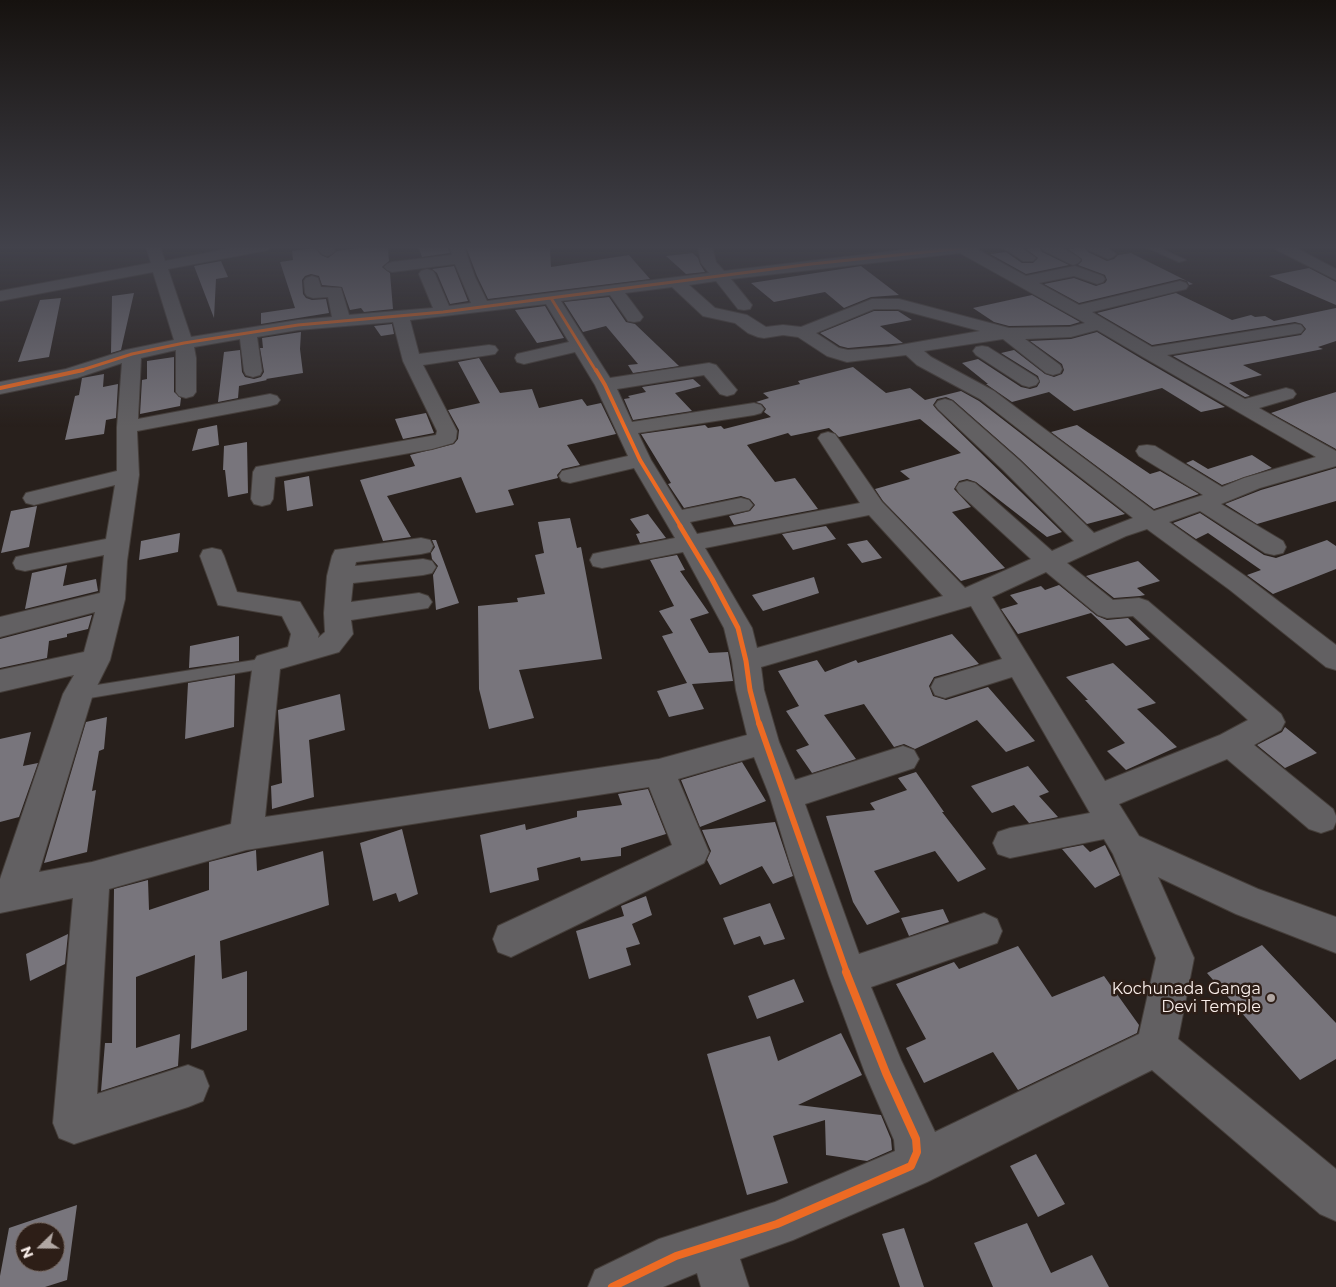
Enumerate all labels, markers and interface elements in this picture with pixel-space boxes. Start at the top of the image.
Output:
place label: Kochunada Ganga Devi Temple [1112,979,1261,1017]
marker: Kochunada Ganga Devi Temple [1265,992,1277,1004]
north arrow [15,1222,65,1272]
text: N [17,1244,37,1261]

